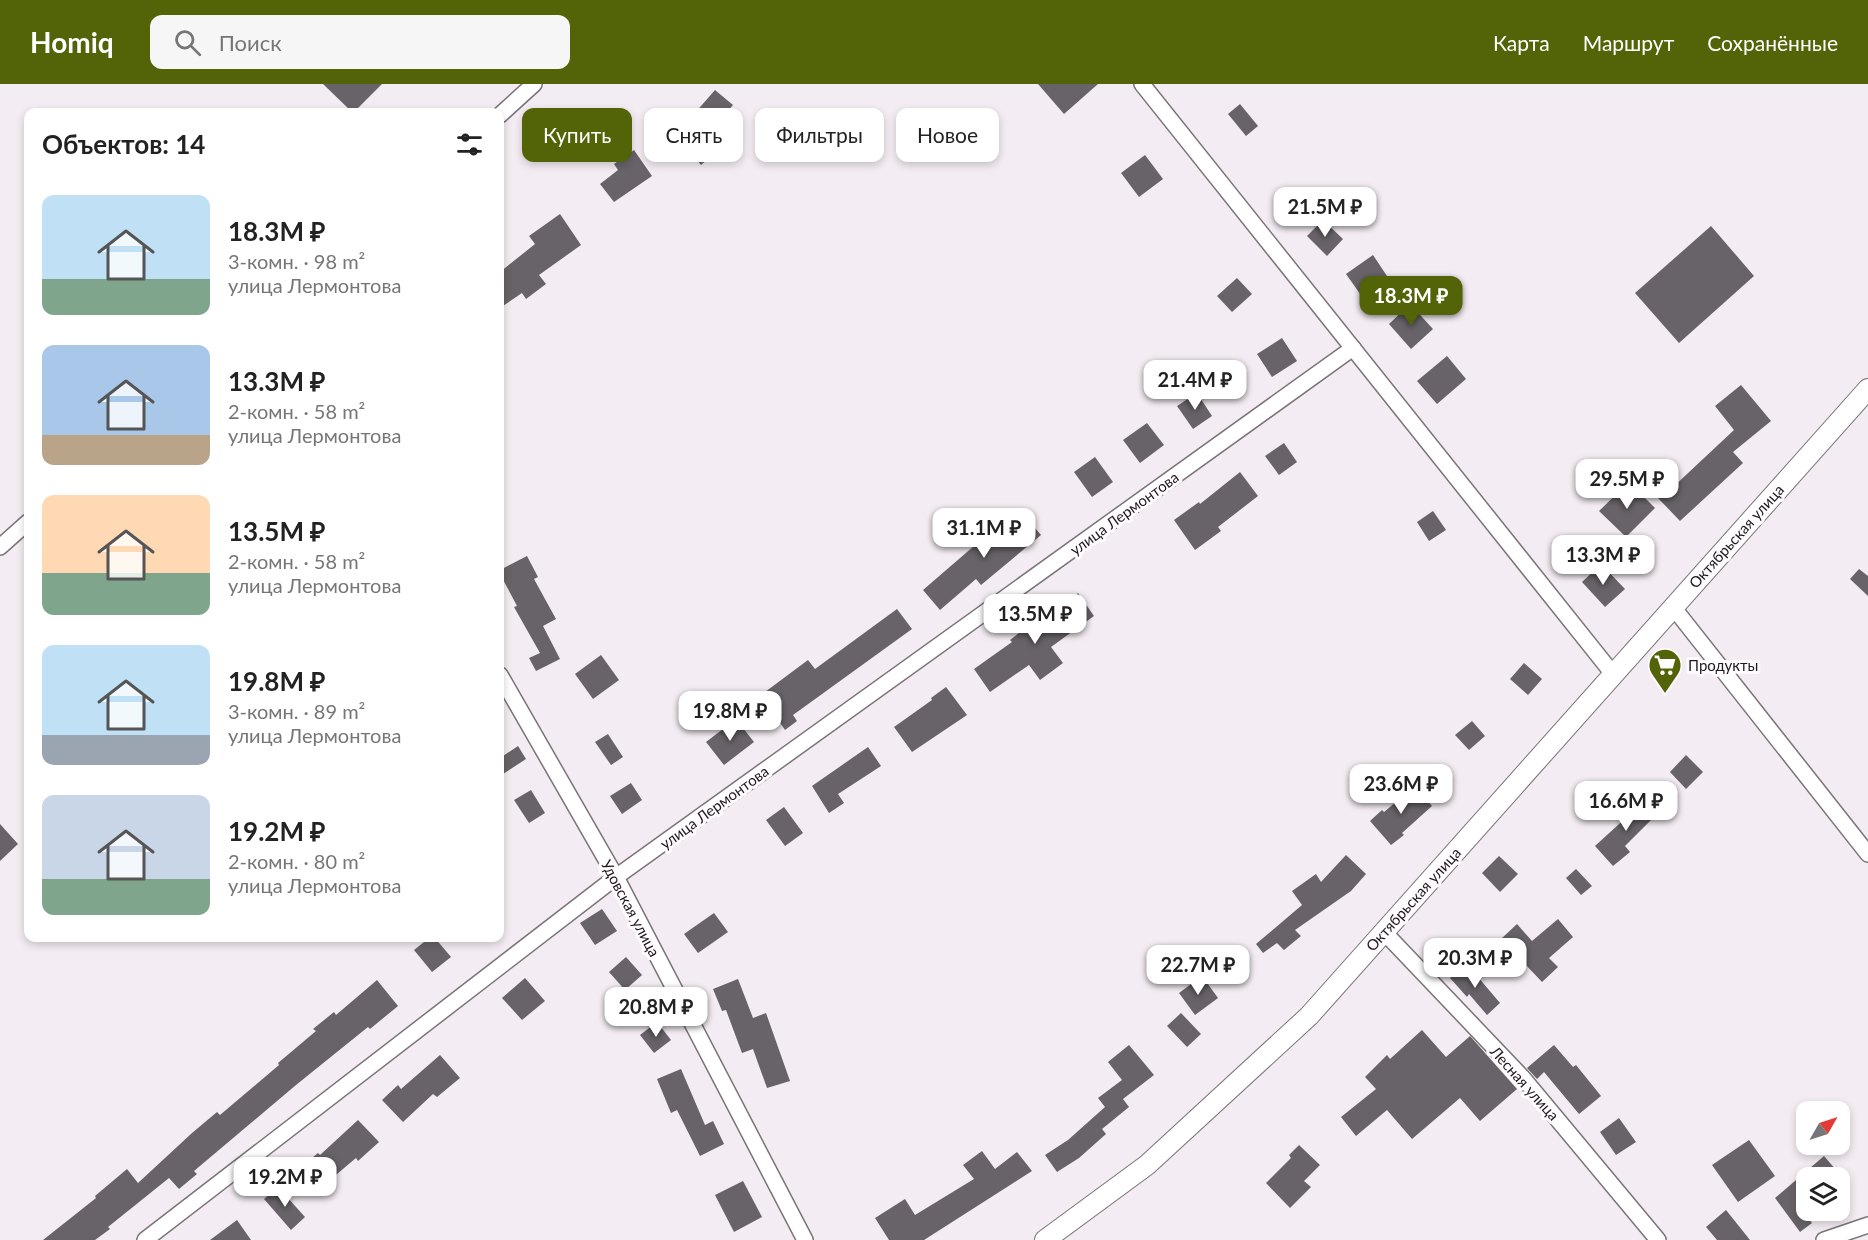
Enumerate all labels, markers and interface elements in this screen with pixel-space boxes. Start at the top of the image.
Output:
search box [150,15,570,69]
text: Homiq [30,25,114,59]
icon: search [171,26,204,59]
text: Поиск [219,29,282,56]
text: Карта [1493,30,1550,55]
text: Маршрут [1583,30,1674,55]
text: Сохранённые [1707,30,1838,55]
chip: Купить [522,108,632,162]
chip: Снять [644,108,743,162]
chip: Фильтры [755,108,884,162]
chip: Новое [896,108,999,162]
text: Объектов: 14 [42,128,205,160]
icon: filters [453,128,486,161]
pin: 21.5M ₽ [1270,187,1380,238]
text: 21.5M ₽ [1288,194,1362,218]
text: 18.3M ₽ [228,215,325,247]
icon: home [90,219,162,291]
text: 3-комн. · 98 m² [228,249,365,273]
text: улица Лермонтова [228,273,401,297]
pin: 18.3M ₽ [1356,276,1466,327]
text: 18.3M ₽ [1374,283,1448,307]
pin: 21.4M ₽ [1140,360,1250,411]
text: 13.3M ₽ [228,365,325,397]
text: 21.4M ₽ [1158,367,1232,391]
icon: home [90,369,162,441]
text: 2-комн. · 58 m² [228,399,365,423]
text: улица Лермонтова [228,423,401,447]
pin: 29.5M ₽ [1572,459,1682,510]
text: 29.5M ₽ [1590,466,1664,490]
street label: улица Лермонтова [1066,468,1182,558]
street label: Октябрьская улица [1685,480,1787,592]
pin: 31.1M ₽ [929,508,1039,559]
text: 13.5M ₽ [228,515,325,547]
text: 31.1M ₽ [947,515,1021,539]
icon: home [90,519,162,591]
pin: 13.3M ₽ [1548,535,1658,586]
text: 13.3M ₽ [1566,542,1640,566]
text: 2-комн. · 58 m² [228,549,365,573]
text: улица Лермонтова [228,573,401,597]
pin: 13.5M ₽ [980,594,1090,645]
text: 13.5M ₽ [998,601,1072,625]
supermarket icon: Продукты [1647,647,1683,694]
place label: Продукты [1688,656,1758,674]
text: 19.8M ₽ [228,665,325,697]
icon: home [90,669,162,741]
pin: 19.8M ₽ [675,691,785,742]
text: 19.8M ₽ [693,698,767,722]
text: 3-комн. · 89 m² [228,699,365,723]
text: улица Лермонтова [228,723,401,747]
street label: улица Лермонтова [656,762,772,852]
pin: 23.6M ₽ [1346,764,1456,815]
text: 23.6M ₽ [1364,771,1438,795]
pin: 16.6M ₽ [1571,781,1681,832]
text: 16.6M ₽ [1589,788,1663,812]
text: 19.2M ₽ [228,815,325,847]
icon: home [90,819,162,891]
street label: Октябрьская улица [1362,843,1464,955]
text: 2-комн. · 80 m² [228,849,365,873]
street label: Удовская улица [598,856,664,960]
text: улица Лермонтова [228,873,401,897]
pin: 20.3M ₽ [1420,938,1530,989]
pin: 22.7M ₽ [1143,945,1253,996]
text: 20.3M ₽ [1438,945,1512,969]
text: 22.7M ₽ [1161,952,1235,976]
pin: 20.8M ₽ [601,987,711,1038]
text: 20.8M ₽ [619,994,693,1018]
street label: Лесная улица [1486,1041,1563,1124]
north arrow [1796,1101,1850,1155]
map controls [1796,1101,1850,1221]
pin: 19.2M ₽ [230,1157,340,1208]
text: 19.2M ₽ [248,1164,322,1188]
button: layers [1796,1167,1850,1221]

